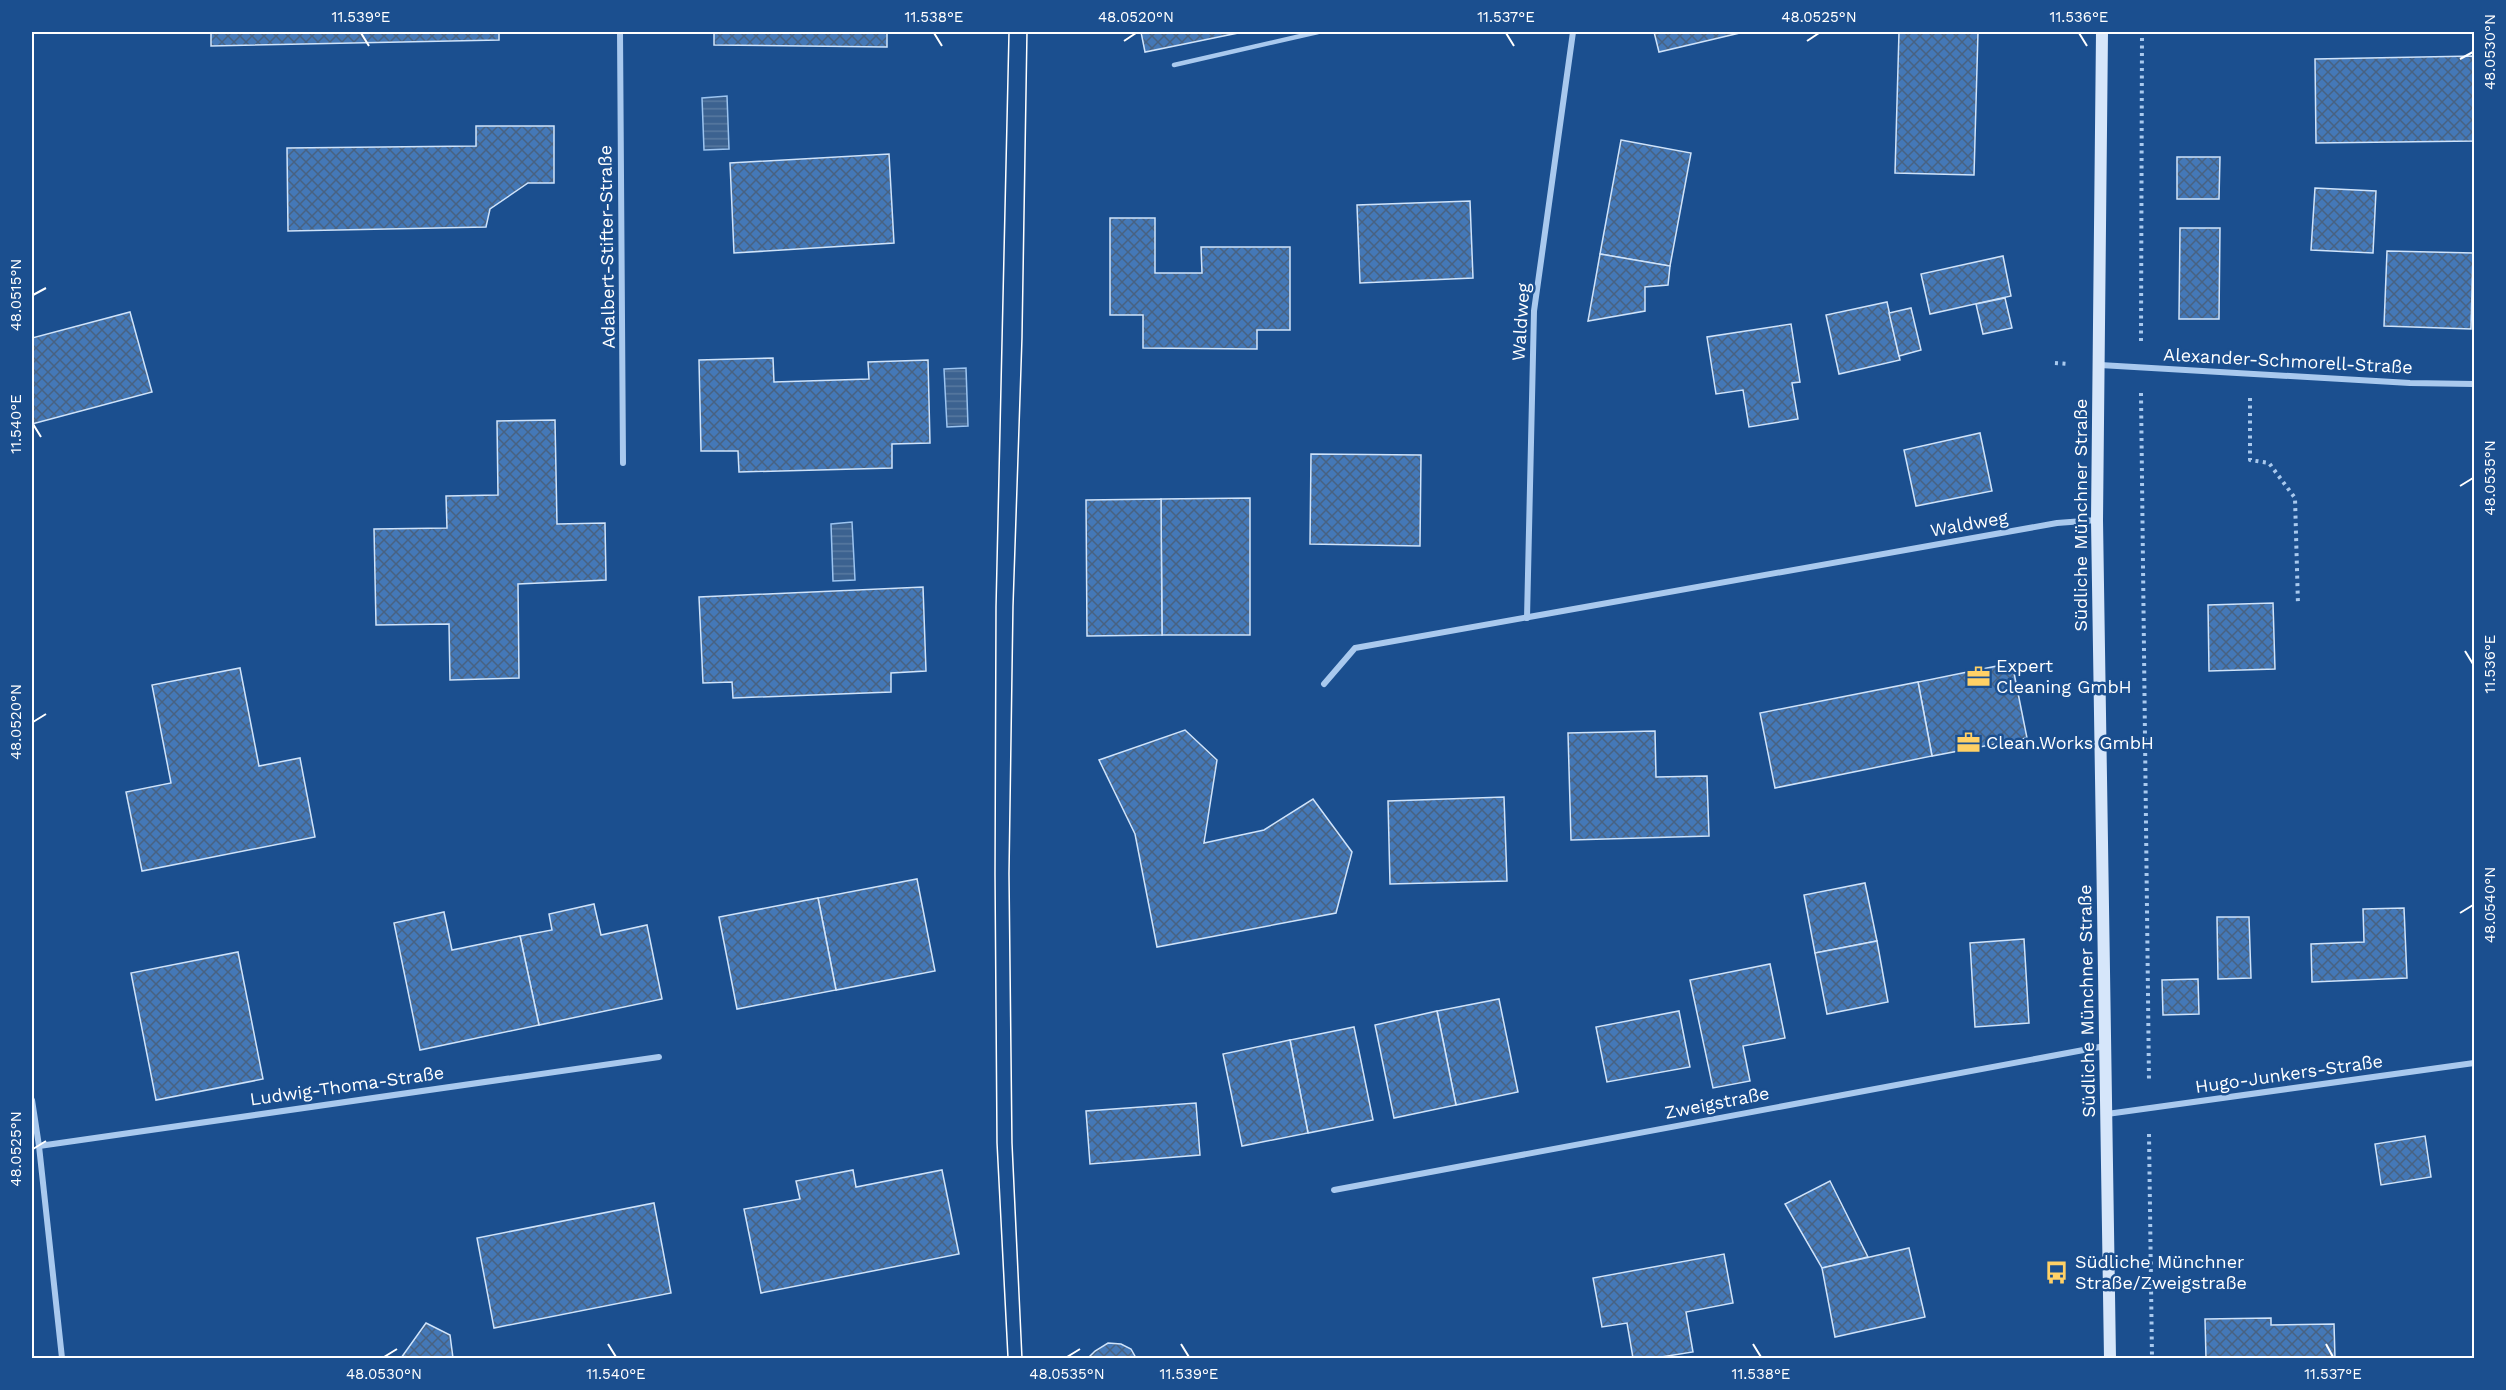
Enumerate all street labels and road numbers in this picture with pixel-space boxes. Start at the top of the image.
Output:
street label: Adalbert-Stifter-Straße [594,145,619,349]
street label: Waldweg [1507,282,1534,362]
street label: Alexander-Schmorell-Straße [2163,343,2413,378]
street label: Südliche Münchner Straße [2070,398,2091,632]
street label: Waldweg [1929,506,2010,541]
street label: Südliche Münchner Straße [2074,884,2099,1118]
street label: Hugo-Junkers-Straße [2194,1050,2384,1097]
street label: Ludwig-Thoma-Straße [248,1061,445,1110]
street label: Zweigstraße [1663,1082,1771,1123]

